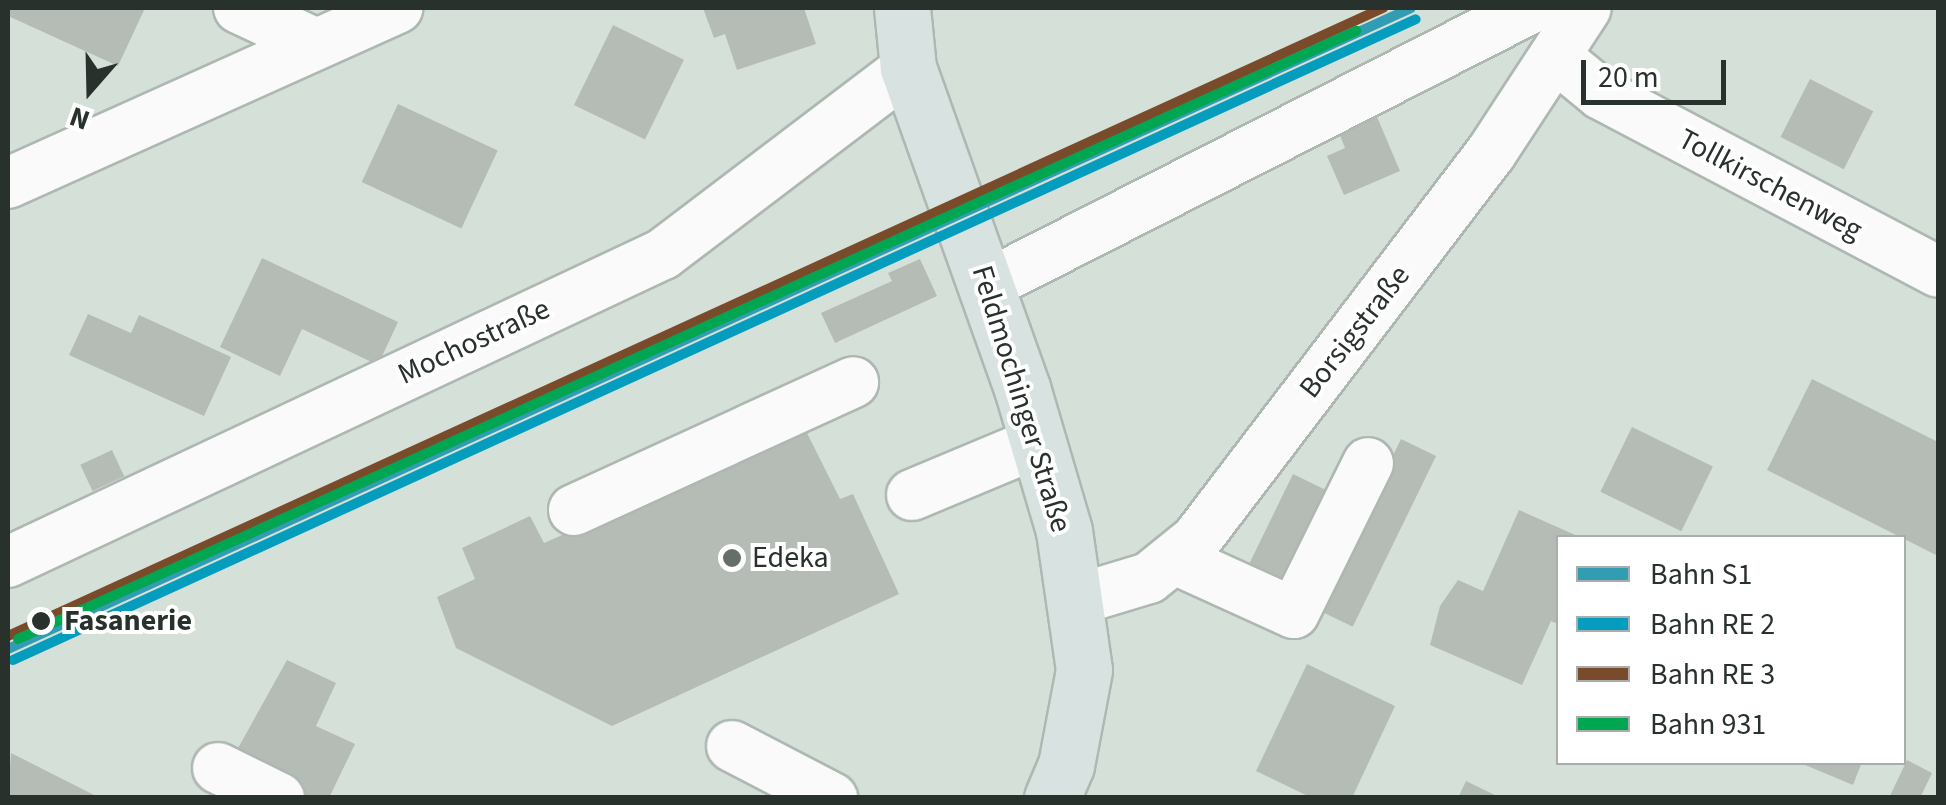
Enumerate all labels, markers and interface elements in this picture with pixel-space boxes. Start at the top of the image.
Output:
north arrow [40,40,140,140]
scale bar [1586,40,1731,102]
text: 20 m [1598,56,1659,99]
text: N [64,96,95,140]
street label: Tollkirschenweg [1672,121,1868,249]
street label: Borsigstraße [1292,259,1418,405]
street label: Feldmochinger Straße [963,261,1079,537]
street label: Mochostraße [392,291,556,393]
legend [1556,535,1906,765]
place label: Edeka [752,540,829,576]
marker: Edeka [721,547,743,569]
text: Bahn S1 [1650,553,1752,596]
place label: Fasanerie [64,603,192,639]
text: Bahn RE 2 [1650,603,1775,646]
marker: Fasanerie [28,608,54,634]
text: Bahn RE 3 [1650,653,1775,696]
text: Bahn 931 [1650,703,1766,746]

